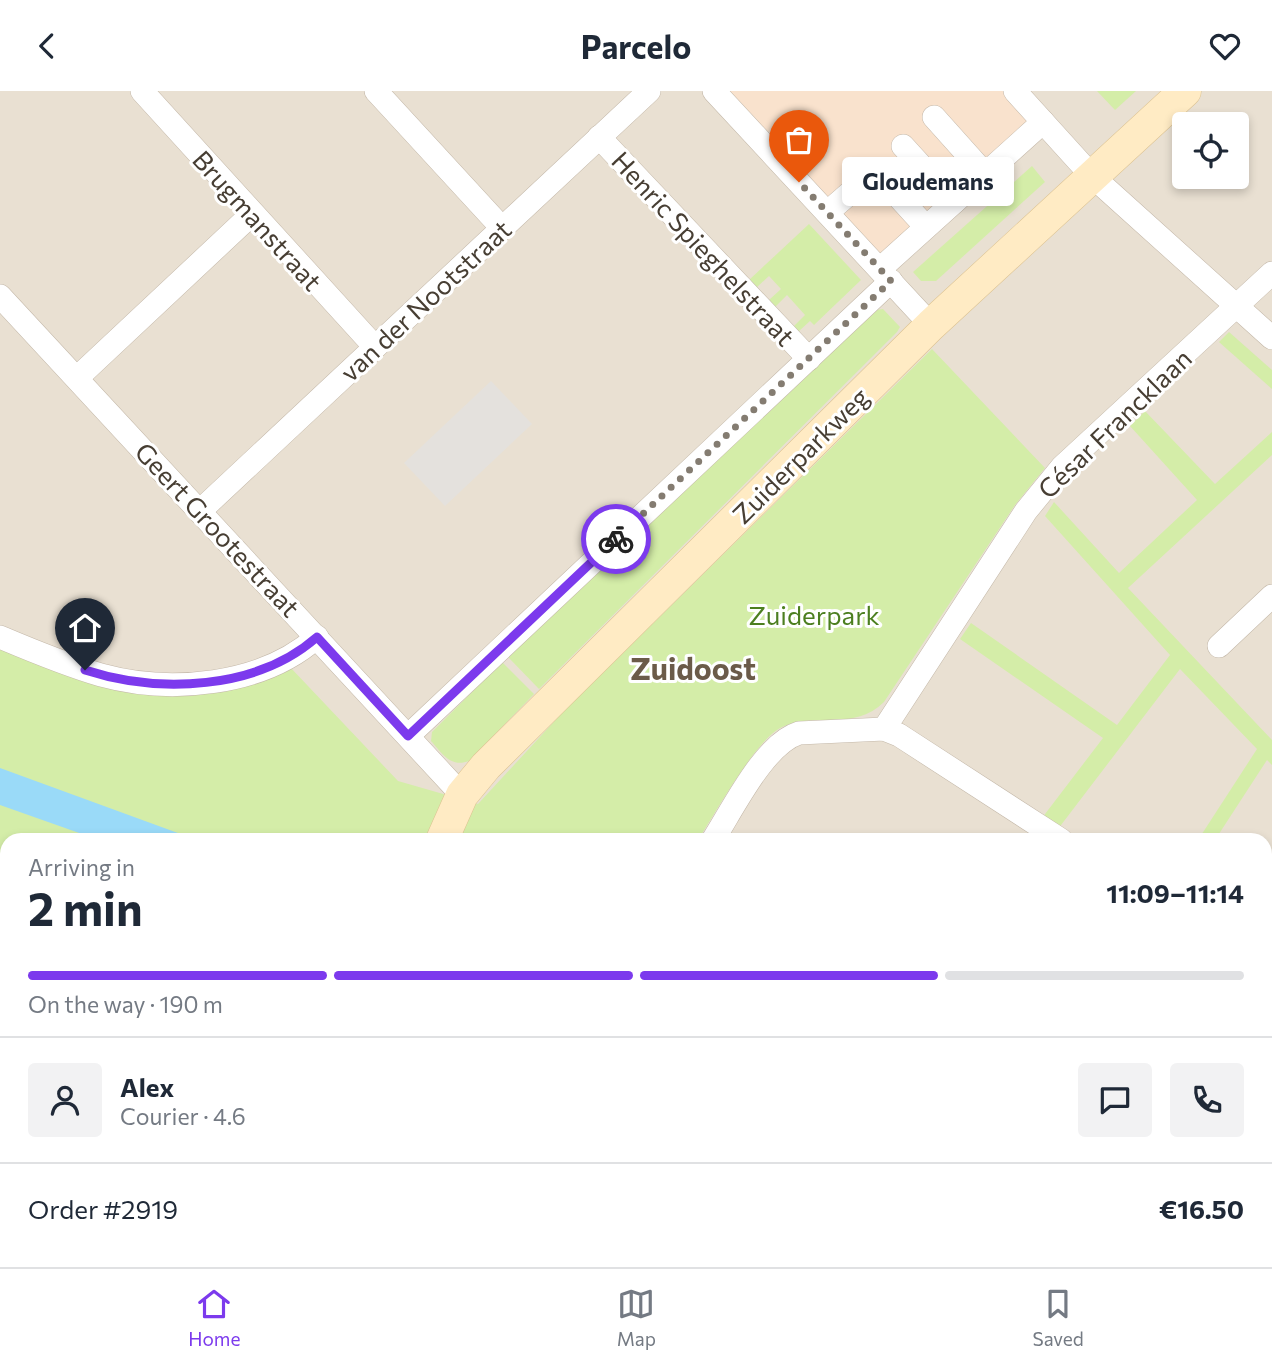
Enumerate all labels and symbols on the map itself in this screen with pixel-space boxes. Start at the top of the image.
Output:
pin [769,110,829,182]
street label: Brugmanstraat [187,144,329,296]
street label: Henric Spieghelstraat [606,145,802,351]
callout: Gloudemans [841,157,1012,207]
street label: van der Nootstraat [333,213,517,387]
street label: César Francklaan [1031,342,1197,504]
street label: Zuiderparkweg [726,381,874,529]
street label: Geert Grootestraat [129,435,307,623]
courier [581,504,651,574]
pin [55,598,115,670]
park label: Zuiderpark [748,599,880,630]
district label: Zuidoost [630,649,756,686]

